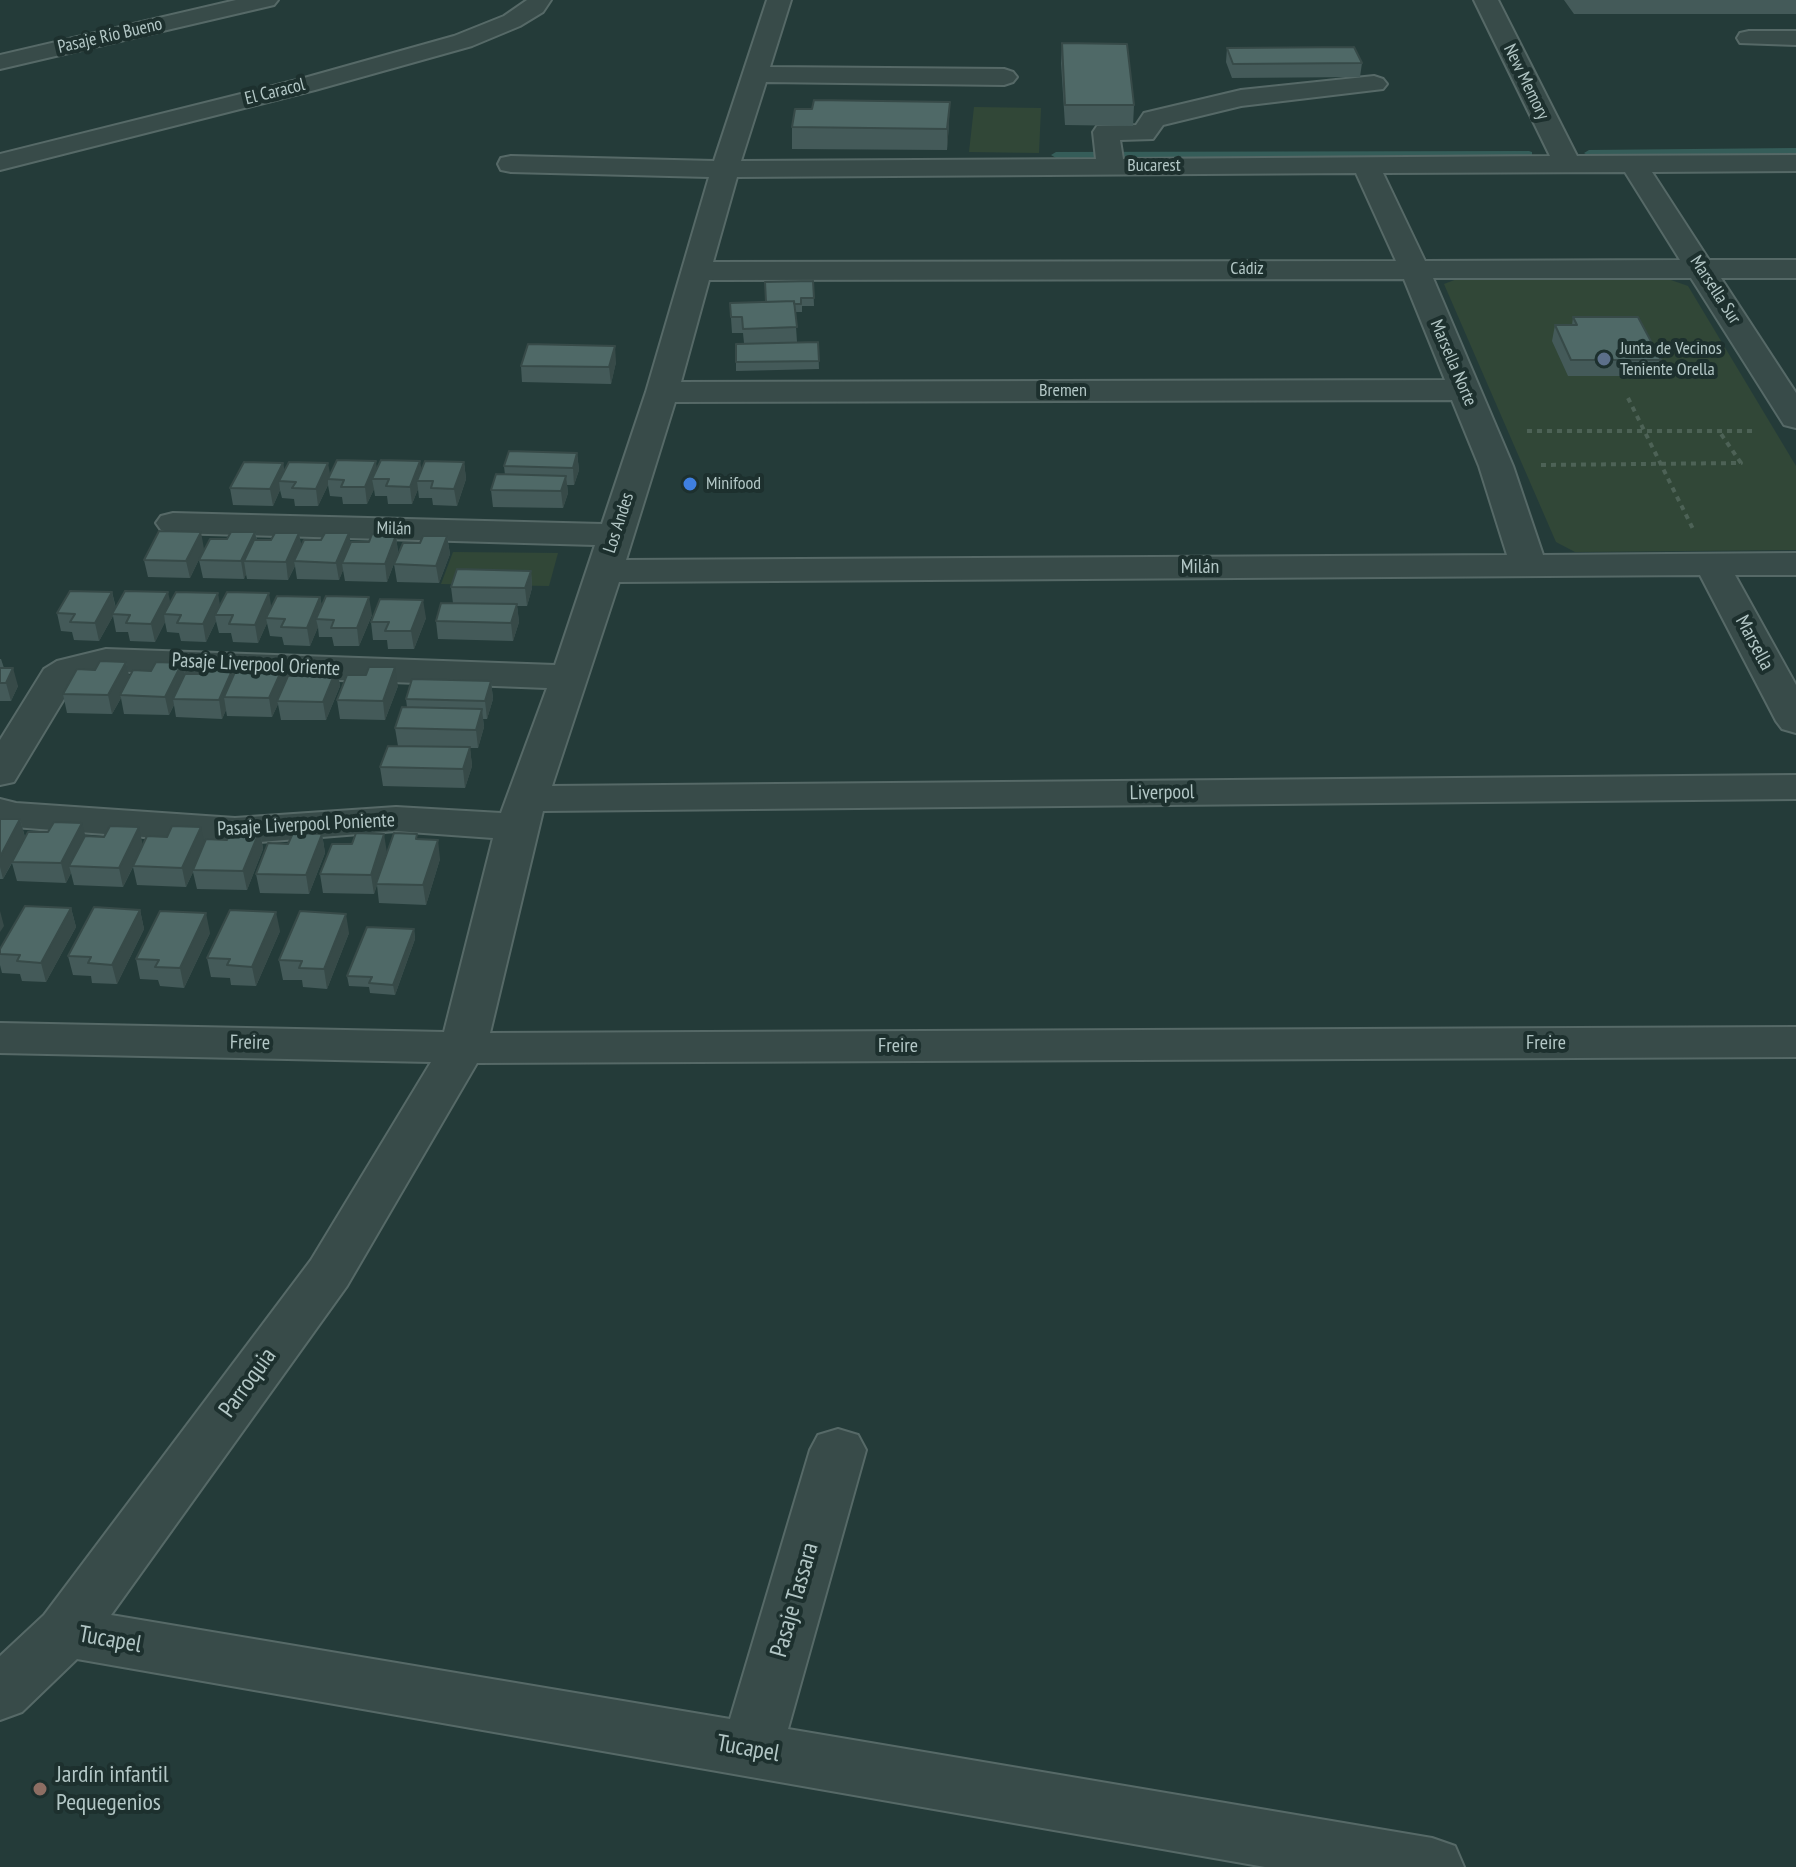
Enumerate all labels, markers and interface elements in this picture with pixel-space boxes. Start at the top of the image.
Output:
street label: Pasaje Río Bueno [56,13,164,59]
street label: New Memory [1498,41,1554,123]
street label: El Caracol [243,74,307,110]
street label: Bucarest [1127,155,1181,177]
street label: Marsella Sur [1685,252,1745,328]
street label: Cádiz [1230,258,1264,280]
street label: Marsella Norte [1425,317,1481,409]
place label: Junta de Vecinos Teniente Orella [1620,338,1722,380]
marker: Junta de Vecinos Teniente Orella [1595,350,1613,368]
street label: Bremen [1039,380,1087,402]
place label: Minifood [706,473,761,495]
marker: Minifood [681,475,699,493]
street label: Los Andes [599,490,639,556]
street label: Milán [376,518,412,540]
street label: Milán [1181,555,1219,579]
street label: Marsella [1730,612,1778,674]
street label: Pasaje Liverpool Oriente [171,649,341,681]
street label: Liverpool [1129,780,1195,806]
street label: Pasaje Liverpool Poniente [217,808,395,842]
street label: Freire [230,1031,270,1055]
street label: Freire [1526,1031,1566,1055]
street label: Freire [878,1034,918,1058]
street label: Parroquia [213,1343,283,1423]
street label: Pasaje Tassara [765,1539,825,1661]
street label: Tucapel [76,1620,144,1660]
street label: Tucapel [714,1729,782,1769]
place label: Jardín infantil Pequegenios [56,1761,169,1817]
marker: Jardín infantil Pequegenios [31,1780,49,1798]

